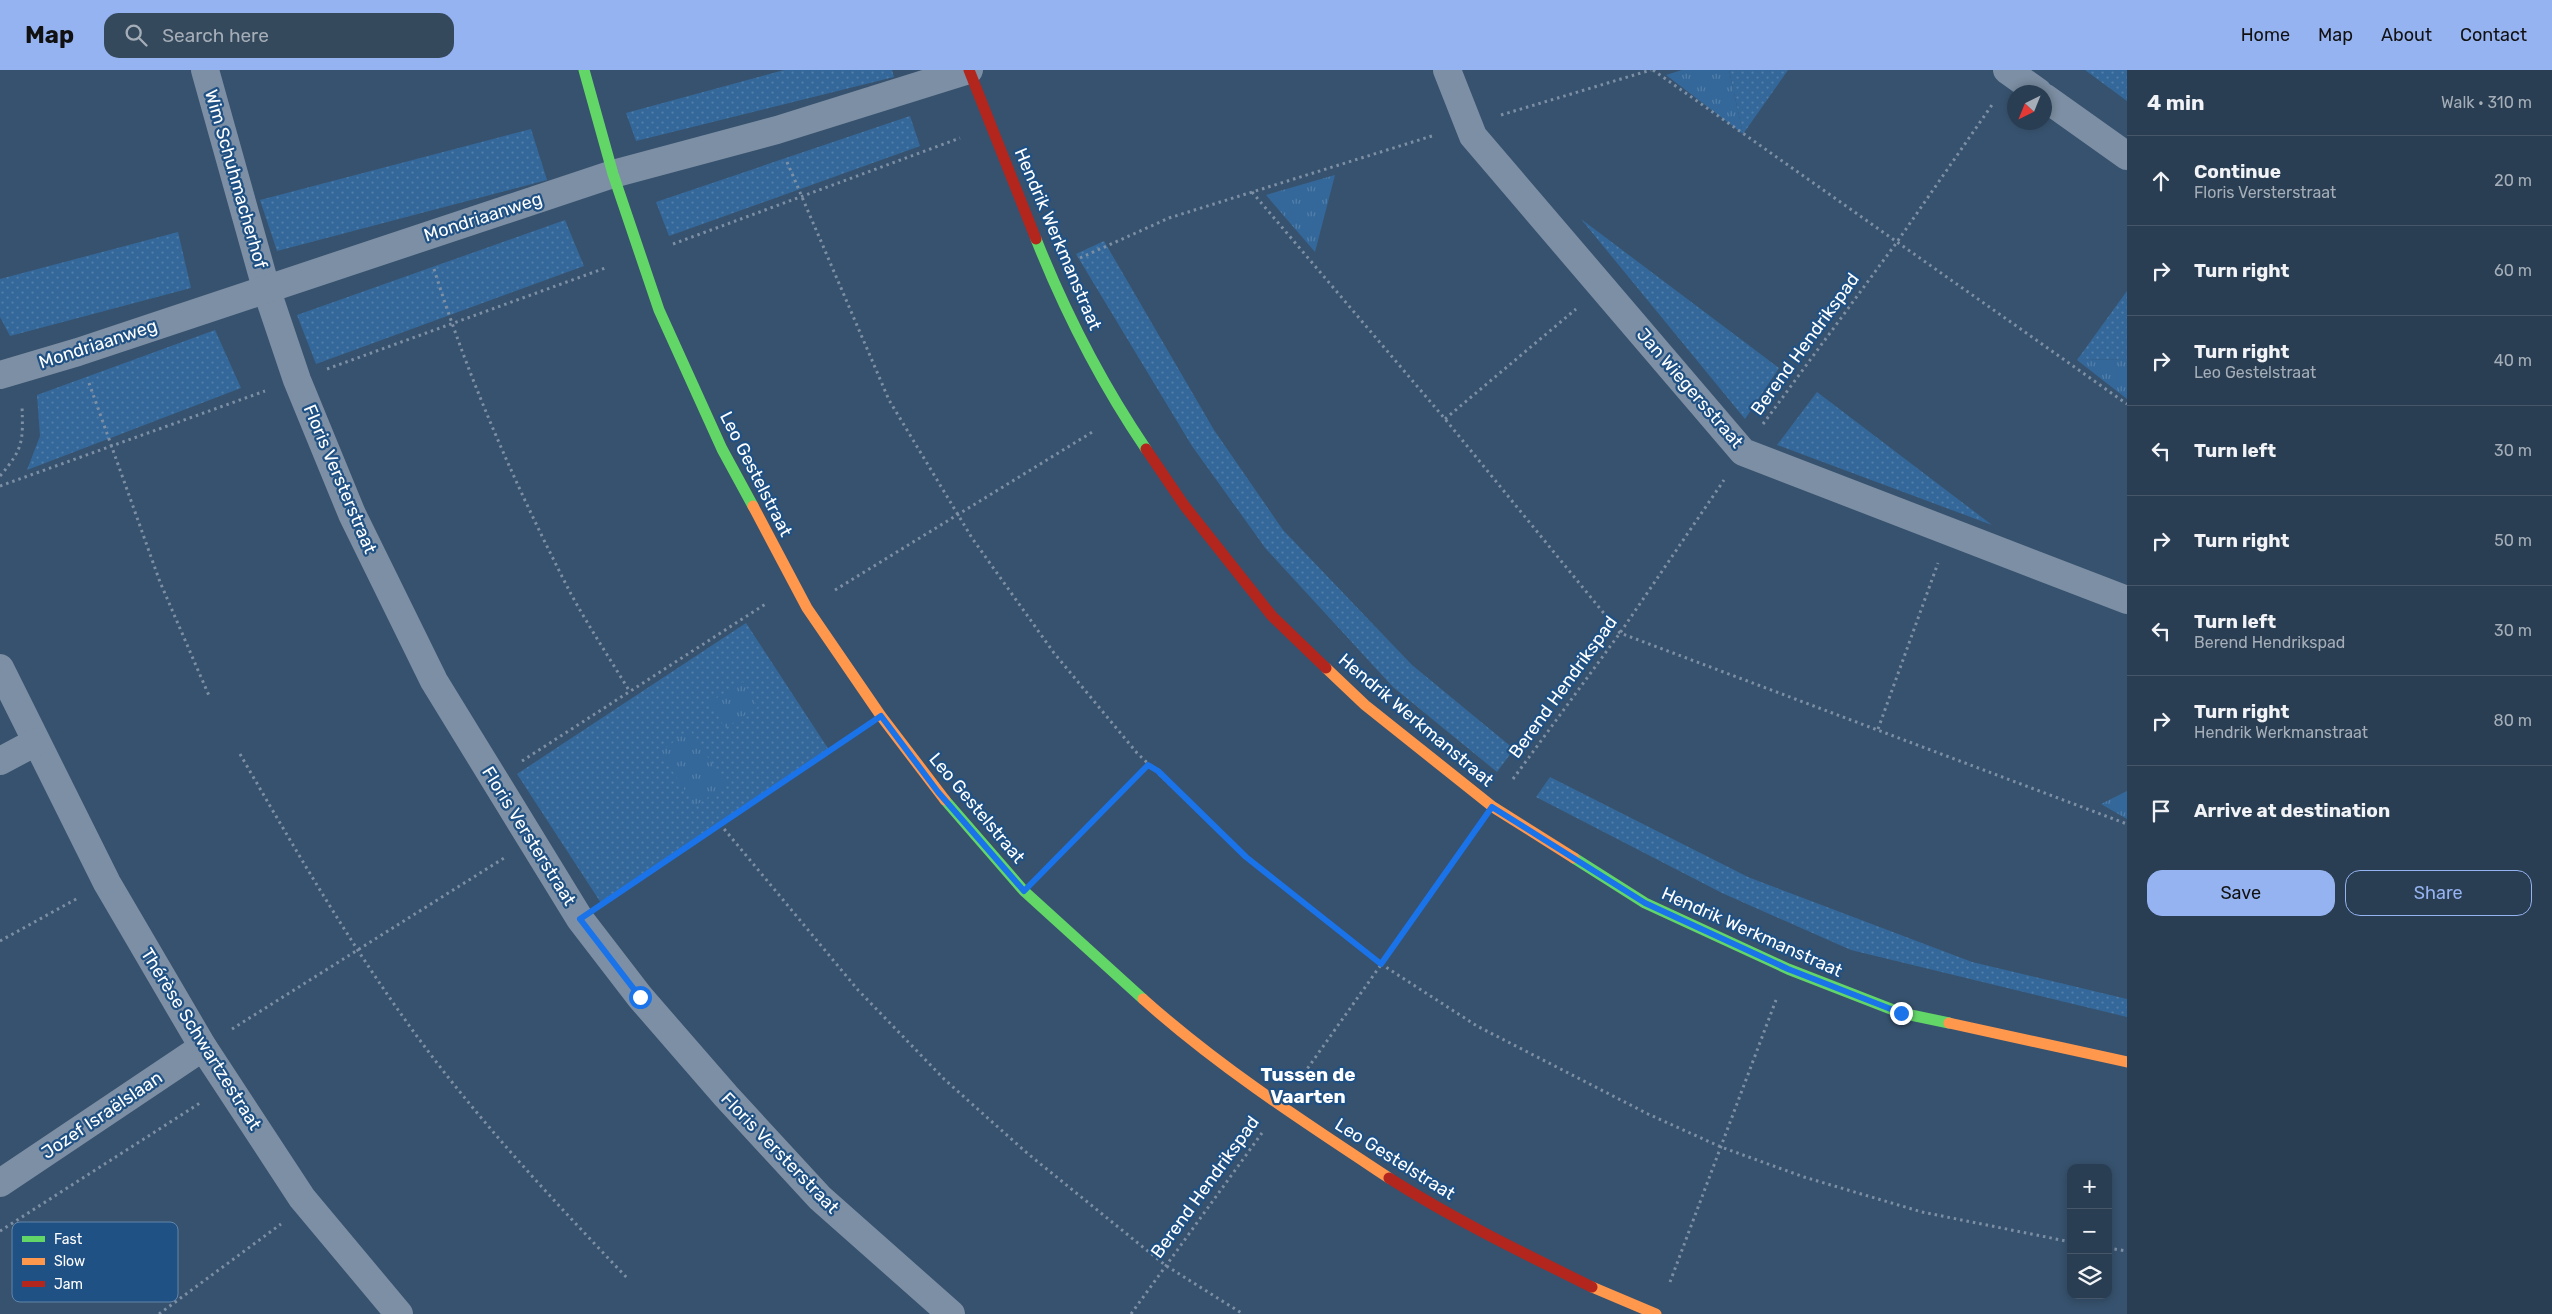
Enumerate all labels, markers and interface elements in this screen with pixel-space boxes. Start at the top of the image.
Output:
search box [104,13,454,58]
text: Map [25,21,74,49]
icon: search [122,21,150,49]
text: Search here [162,24,269,47]
text: Home [2241,24,2290,46]
text: Map [2318,24,2353,46]
text: About [2381,24,2432,46]
text: Contact [2460,24,2527,46]
north arrow [2007,85,2052,130]
street label: Wim Schuhmacherhof [200,87,272,271]
text: 4 min [2147,90,2205,115]
text: Walk · 310 m [2441,93,2532,112]
street label: Hendrik Werkmanstraat [1010,145,1106,333]
text: Continue [2194,160,2281,183]
icon: ahead [2147,167,2175,195]
text: 20 m [2494,171,2532,190]
text: Floris Versterstraat [2194,183,2336,202]
street label: Mondriaanweg [421,188,545,246]
icon: right [2147,257,2175,285]
text: Turn right [2194,259,2289,282]
text: 60 m [2494,261,2532,280]
street label: Berend Hendrikspad [1746,269,1864,419]
street label: Mondriaanweg [36,315,160,373]
street label: Jan Wiegersstraat [1632,324,1748,452]
text: Turn right [2194,340,2289,363]
icon: right [2147,347,2175,375]
text: 40 m [2494,351,2532,370]
text: Leo Gestelstraat [2194,363,2316,382]
street label: Floris Versterstraat [299,401,381,557]
street label: Leo Gestelstraat [715,408,797,540]
icon: left [2147,437,2175,465]
text: Turn left [2194,439,2276,462]
text: 30 m [2494,441,2532,460]
icon: right [2147,527,2175,555]
text: Turn right [2194,529,2289,552]
text: 50 m [2494,531,2532,550]
text: Turn left [2194,610,2276,633]
street label: Berend Hendrikspad [1504,612,1622,762]
icon: left [2147,617,2175,645]
text: 30 m [2494,621,2532,640]
text: Berend Hendrikspad [2194,633,2345,652]
street label: Hendrik Werkmanstraat [1334,649,1498,791]
text: Turn right [2194,700,2289,723]
icon: right [2147,707,2175,735]
text: 80 m [2494,711,2532,730]
text: Hendrik Werkmanstraat [2194,723,2368,742]
street label: Leo Gestelstraat [924,748,1030,868]
street label: Floris Versterstraat [477,762,581,910]
icon: arrive [2147,797,2175,825]
text: Arrive at destination [2194,799,2390,822]
button: Save [2147,870,2335,916]
button: Share [2345,870,2532,916]
street label: Hendrik Werkmanstraat [1658,882,1846,982]
street label: Thérèse Schwartzestraat [136,944,266,1134]
route start [629,986,652,1009]
route end [1890,1002,1913,1025]
district label: Tussen de Vaarten [1260,1063,1356,1108]
street label: Jozef Israëlslaan [37,1066,167,1164]
street label: Floris Versterstraat [716,1088,844,1218]
street label: Berend Hendrikspad [1146,1112,1264,1262]
street label: Leo Gestelstraat [1331,1113,1459,1205]
map controls [2067,1164,2112,1299]
button: + [2067,1164,2112,1209]
button: − [2067,1209,2112,1254]
legend [12,1222,178,1302]
text: Fast [54,1231,83,1248]
text: Slow [54,1253,85,1270]
button: layers [2067,1254,2112,1299]
text: Jam [54,1276,83,1293]

